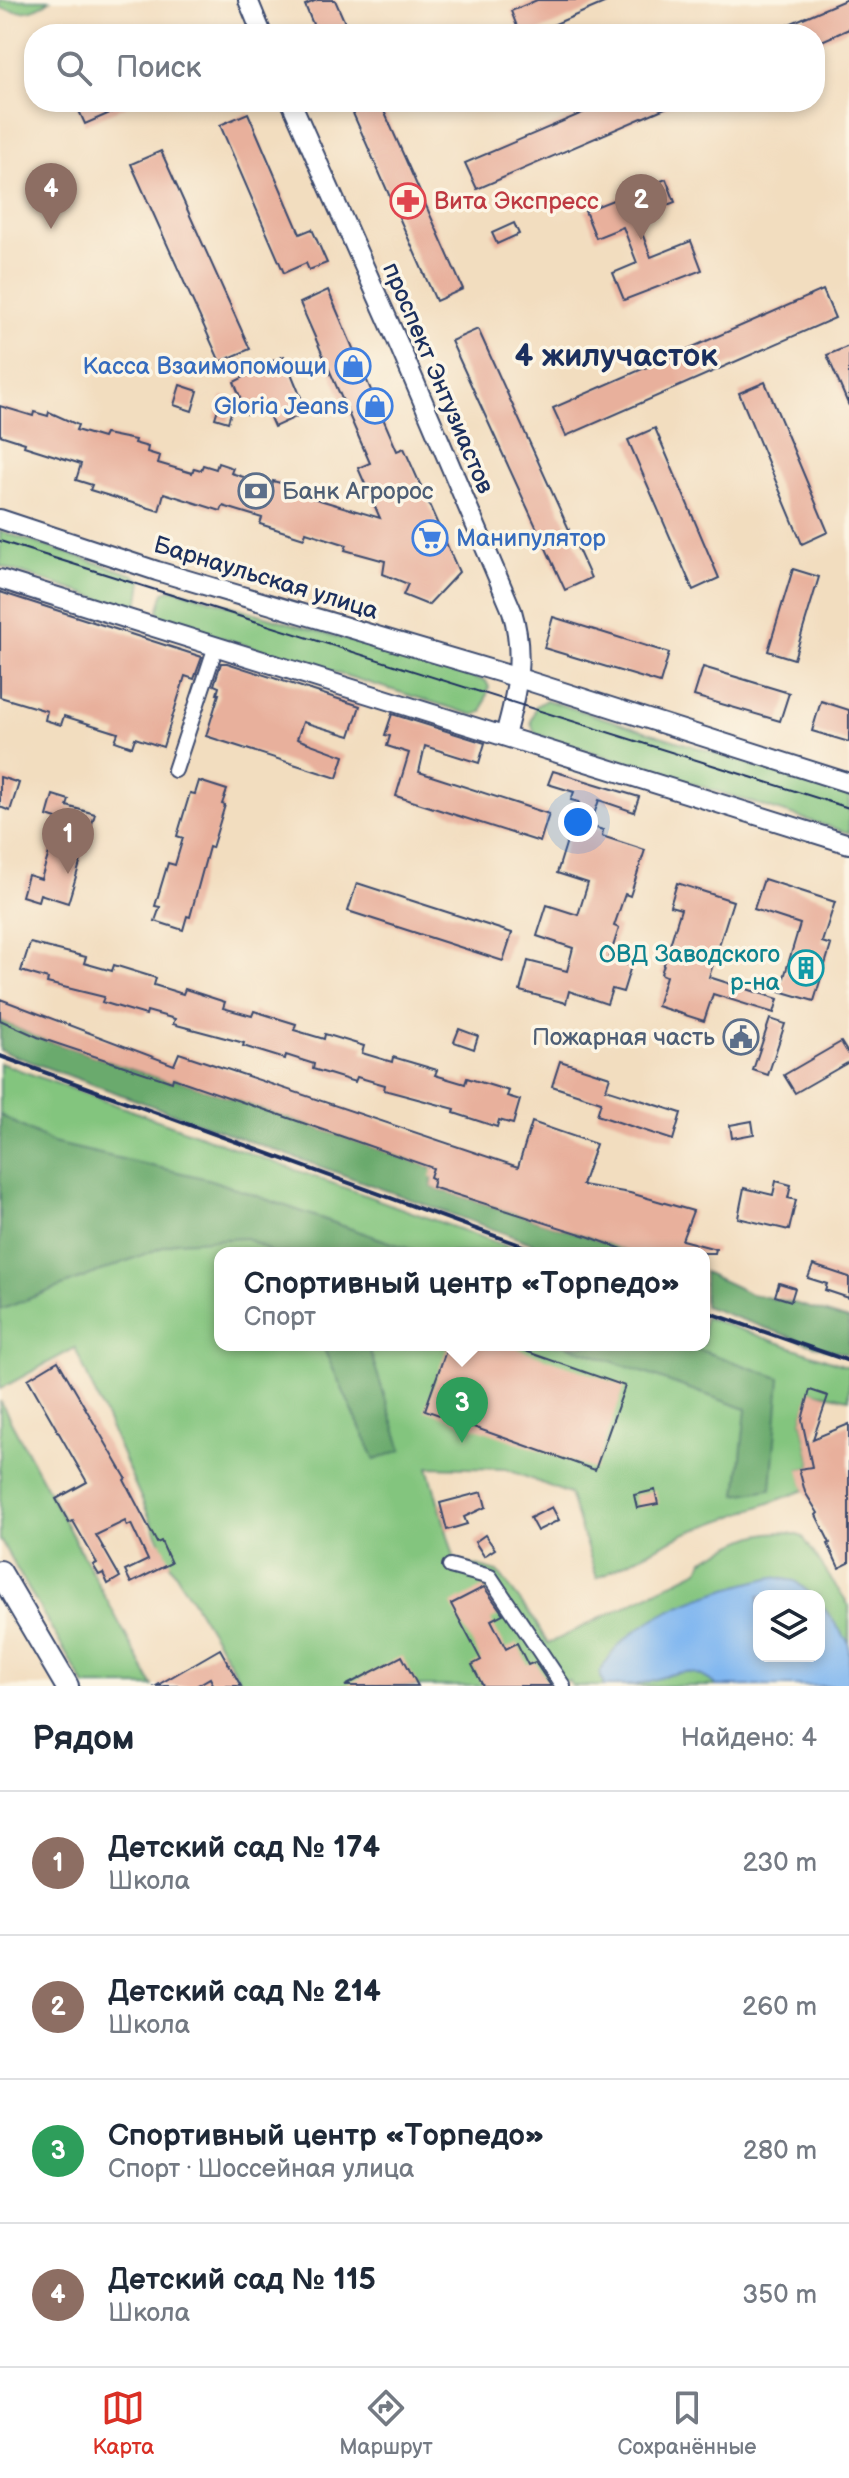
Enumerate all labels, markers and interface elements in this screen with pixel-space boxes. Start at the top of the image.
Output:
search box [24,24,825,112]
icon: search [52,46,96,90]
text: Поиск [116,50,202,86]
pin: 4 [25,163,77,229]
pin: 2 [615,174,667,240]
pharmacy icon: Вита Экспресс [389,182,427,220]
place label: Вита Экспресс [434,187,599,216]
street label: проспект Энтузиастов [376,258,500,498]
district label: 4 жилучасток [515,337,718,376]
shop icon: Касса Взаимопомощи [334,347,372,385]
place label: Касса Взаимопомощи [83,352,327,381]
shop icon: Gloria Jeans [356,387,394,425]
place label: Gloria Jeans [214,392,349,421]
bank icon: Банк Агророс [237,472,275,510]
place label: Банк Агророс [282,477,434,506]
supermarket icon: Манипулятор [411,519,449,557]
place label: Манипулятор [456,524,606,553]
street label: Барнаульская улица [150,530,382,626]
your location [558,802,598,842]
pin: 1 [42,808,94,874]
place label: ОВД Заводского р-на [599,940,780,997]
building icon: ОВД Заводского р-на [787,949,825,987]
public building icon: Пожарная часть [722,1018,760,1056]
place label: Пожарная часть [532,1023,715,1052]
popup [214,1247,710,1351]
text: Спортивный центр «Торпедо» [244,1266,680,1302]
text: Спорт [244,1302,316,1333]
pin: 3 [436,1377,488,1443]
map controls [753,1590,825,1662]
button: layers [753,1590,825,1662]
text: Рядом [32,1718,134,1759]
text: Найдено: 4 [681,1723,817,1754]
text: Детский сад № 174 [108,1830,380,1866]
text: 1 [53,1848,63,1879]
text: 230 m [742,1848,817,1879]
text: Школа [108,1866,190,1897]
text: Детский сад № 214 [108,1974,381,2010]
text: 2 [50,1992,66,2023]
text: 260 m [742,1992,817,2023]
text: Школа [108,2010,190,2041]
text: Спортивный центр «Торпедо» [108,2118,545,2154]
text: 3 [50,2136,66,2167]
text: 280 m [743,2136,817,2167]
text: Спорт · Шоссейная улица [108,2154,415,2185]
text: Детский сад № 115 [108,2262,376,2298]
text: 4 [50,2280,66,2311]
text: 350 m [742,2280,817,2311]
text: Школа [108,2298,190,2329]
tab: Карта [92,2386,154,2461]
tab: Маршрут [339,2386,433,2461]
tab: Сохранённые [618,2386,757,2461]

